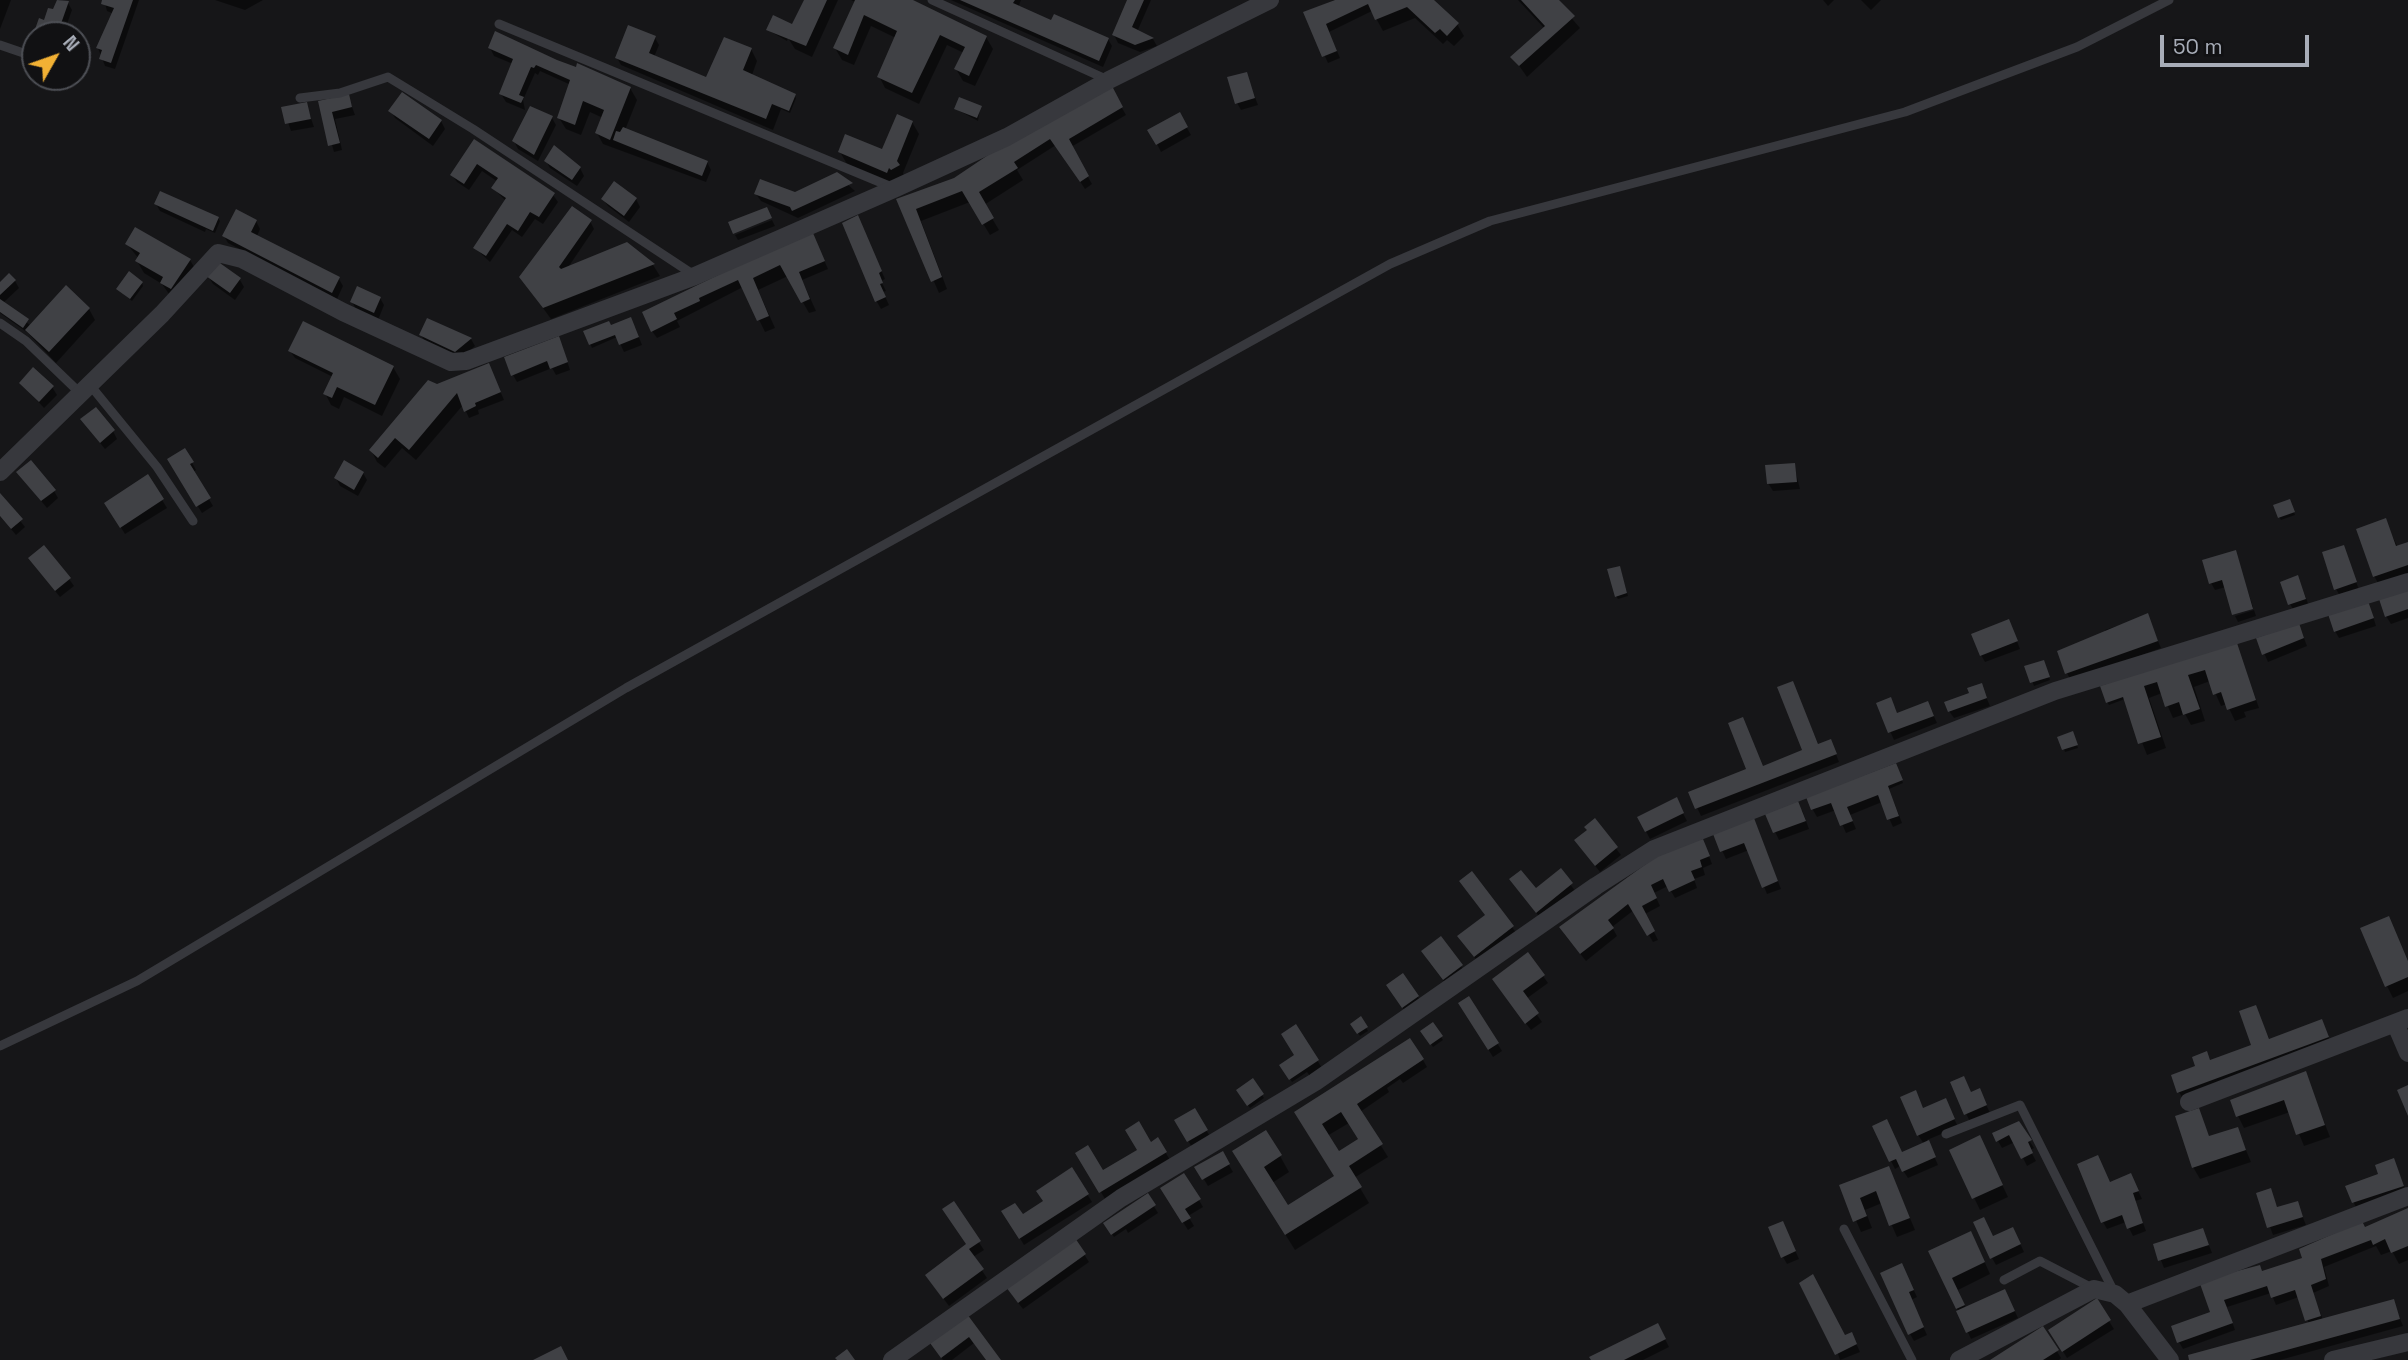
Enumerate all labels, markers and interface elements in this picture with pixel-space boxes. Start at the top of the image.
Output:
north arrow [21,21,91,91]
scale bar [2163,21,2312,65]
text: N [57,31,85,56]
text: 50 m [2173,33,2223,60]

